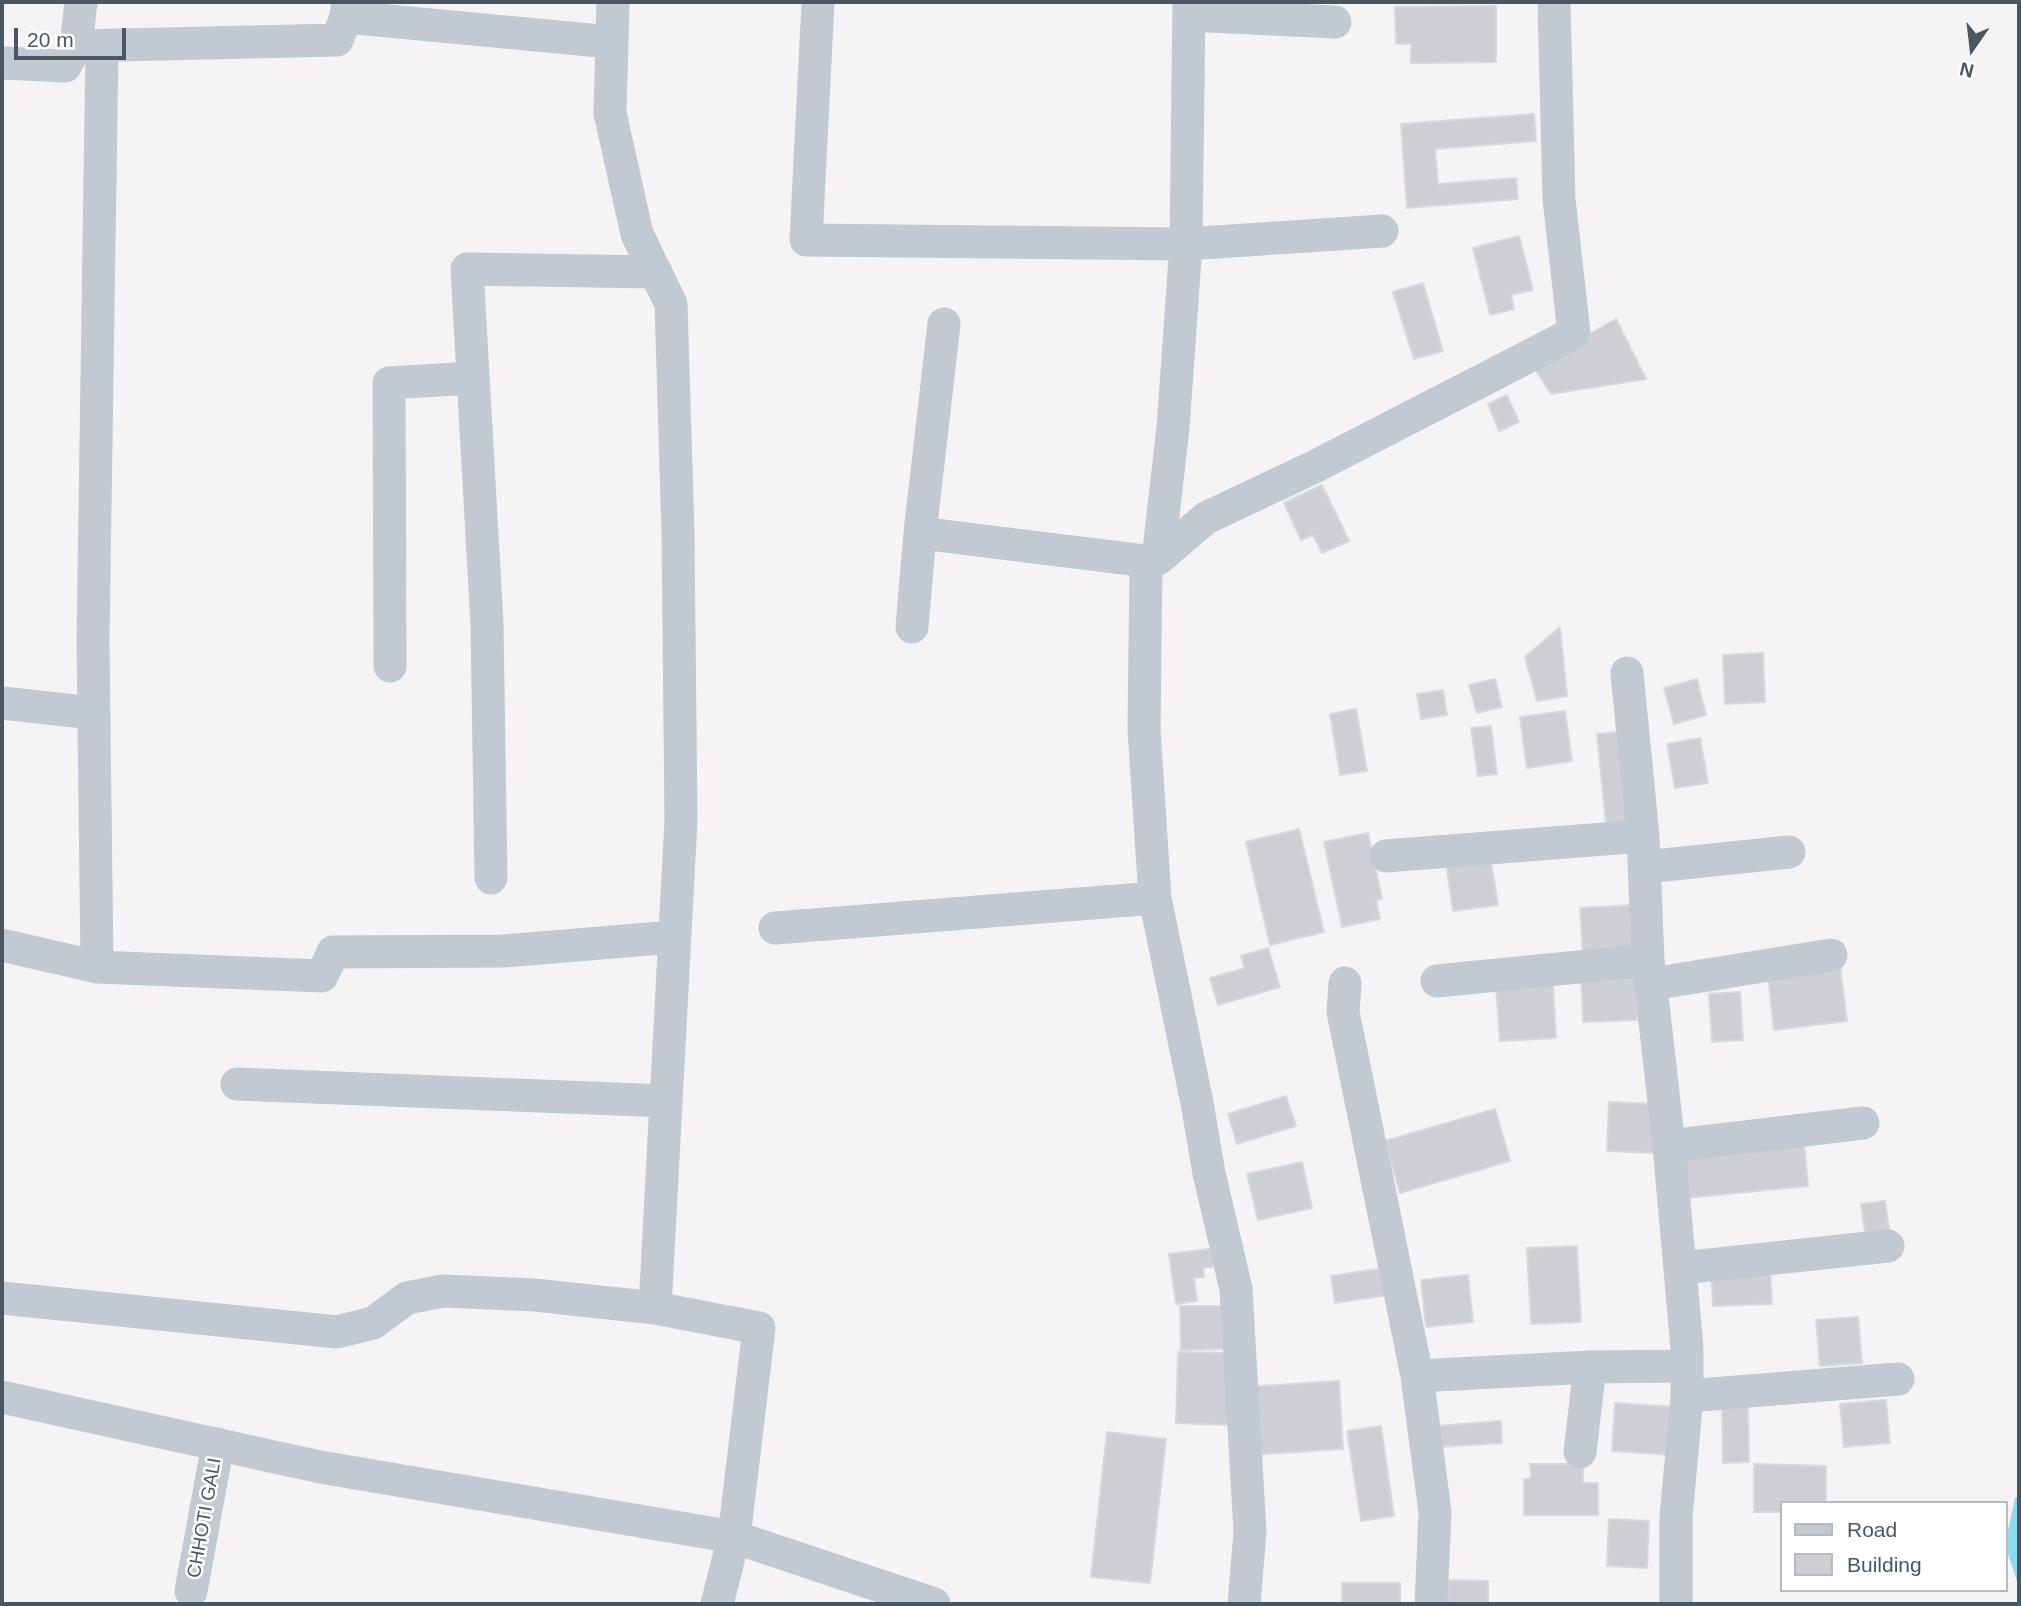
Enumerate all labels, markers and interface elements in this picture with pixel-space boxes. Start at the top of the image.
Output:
scale bar [18,14,130,58]
north arrow [1937,14,2007,84]
text: 20 m [27,28,74,51]
text: N [1958,58,1976,82]
street label: CHHOTI GALI [183,1456,227,1580]
legend [1780,1501,2007,1592]
text: Road [1847,1518,1897,1541]
text: Building [1847,1553,1922,1576]

